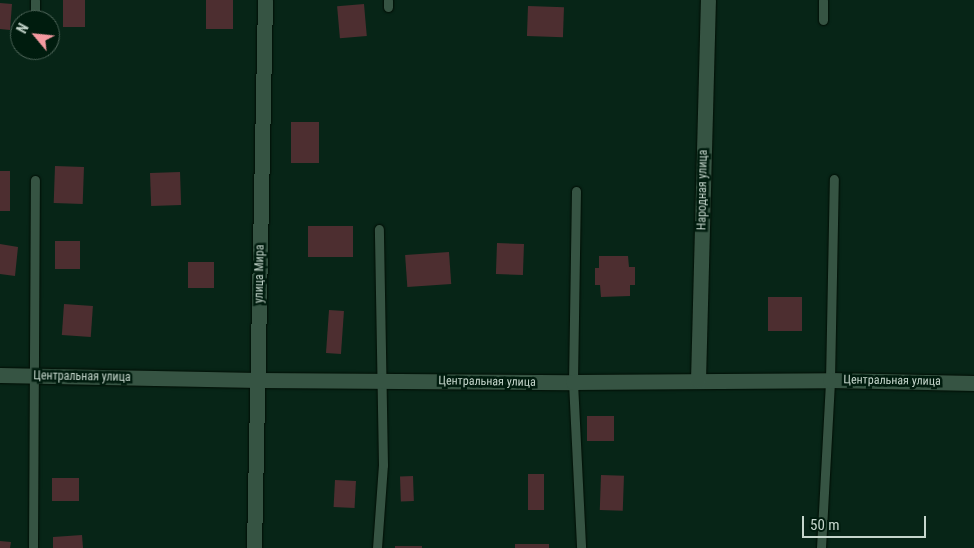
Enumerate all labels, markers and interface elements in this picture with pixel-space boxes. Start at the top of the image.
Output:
north arrow [10,10,60,60]
text: N [14,21,32,36]
street label: Народная улица [695,150,711,230]
street label: улица Мира [252,245,268,303]
street label: Центральная улица [33,369,131,385]
street label: Центральная улица [843,373,941,389]
street label: Центральная улица [438,374,536,390]
scale bar [804,506,928,538]
text: 50 m [810,516,840,534]

